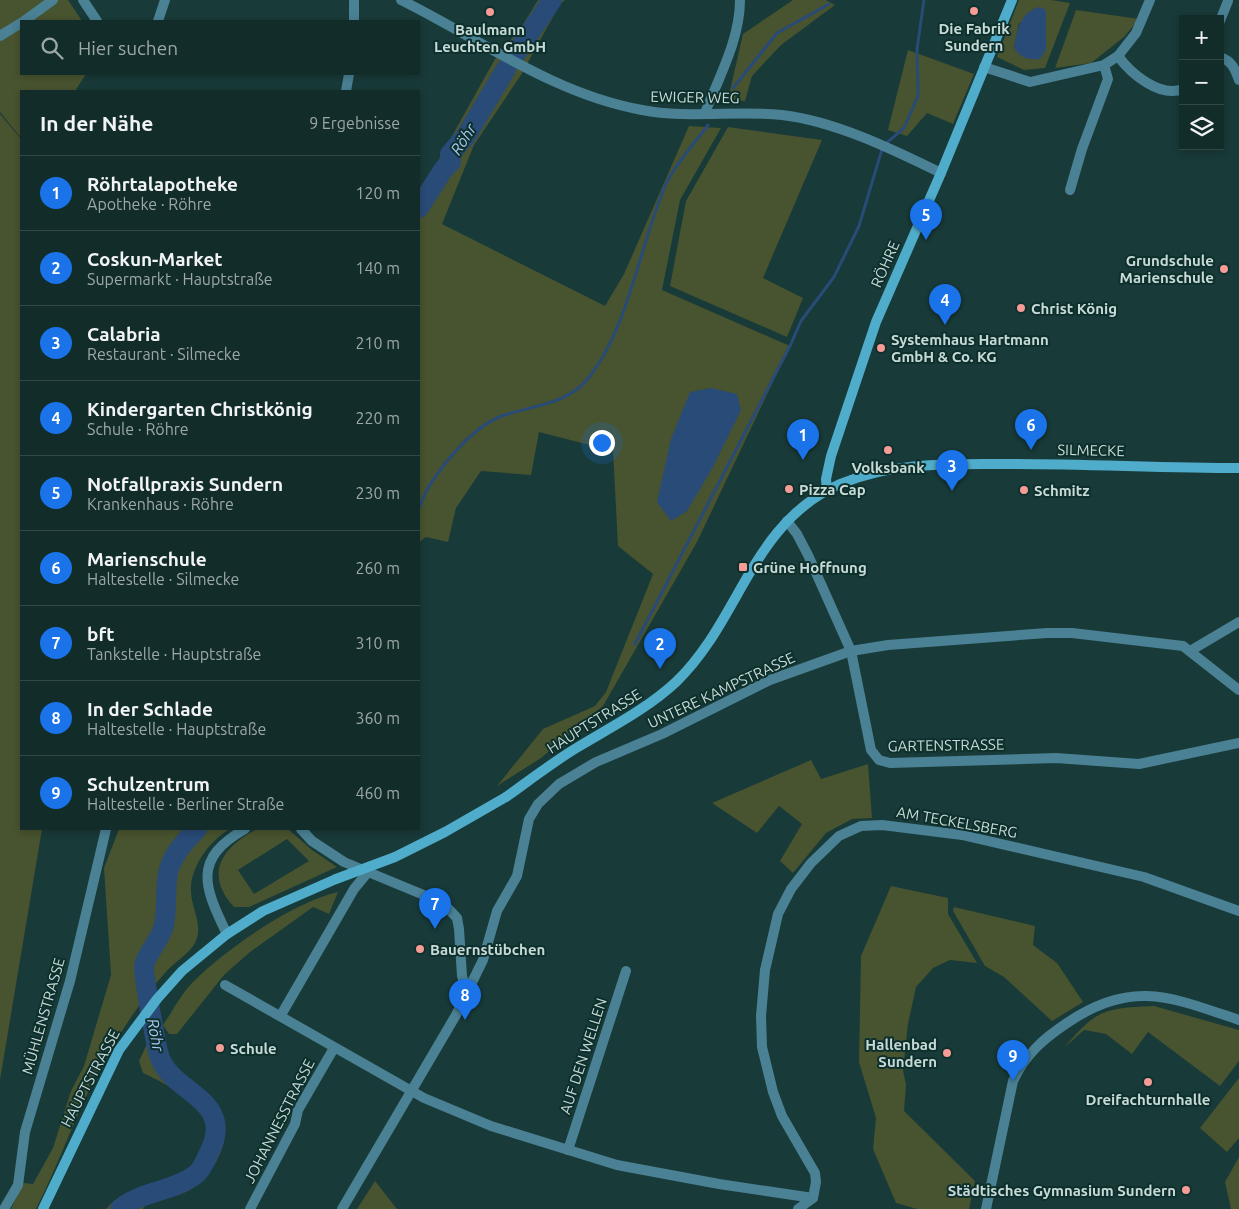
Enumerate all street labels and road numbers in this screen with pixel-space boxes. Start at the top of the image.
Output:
street label: EWIGER WEG [650,88,740,106]
street label: RÖHRE [867,238,903,290]
street label: SILMECKE [1057,441,1125,459]
street label: UNTERE KAMPSTRASSE [645,648,797,732]
street label: HAUPTSTRASSE [544,685,644,757]
street label: GARTENSTRASSE [888,735,1004,755]
street label: AM TECKELSBERG [895,803,1019,841]
street label: MÜHLENSTRASSE [18,956,68,1076]
street label: AUF DEN WELLEN [556,996,610,1116]
street label: HAUPTSTRASSE [57,1026,123,1130]
street label: JOHANNESSTRASSE [240,1056,318,1186]

